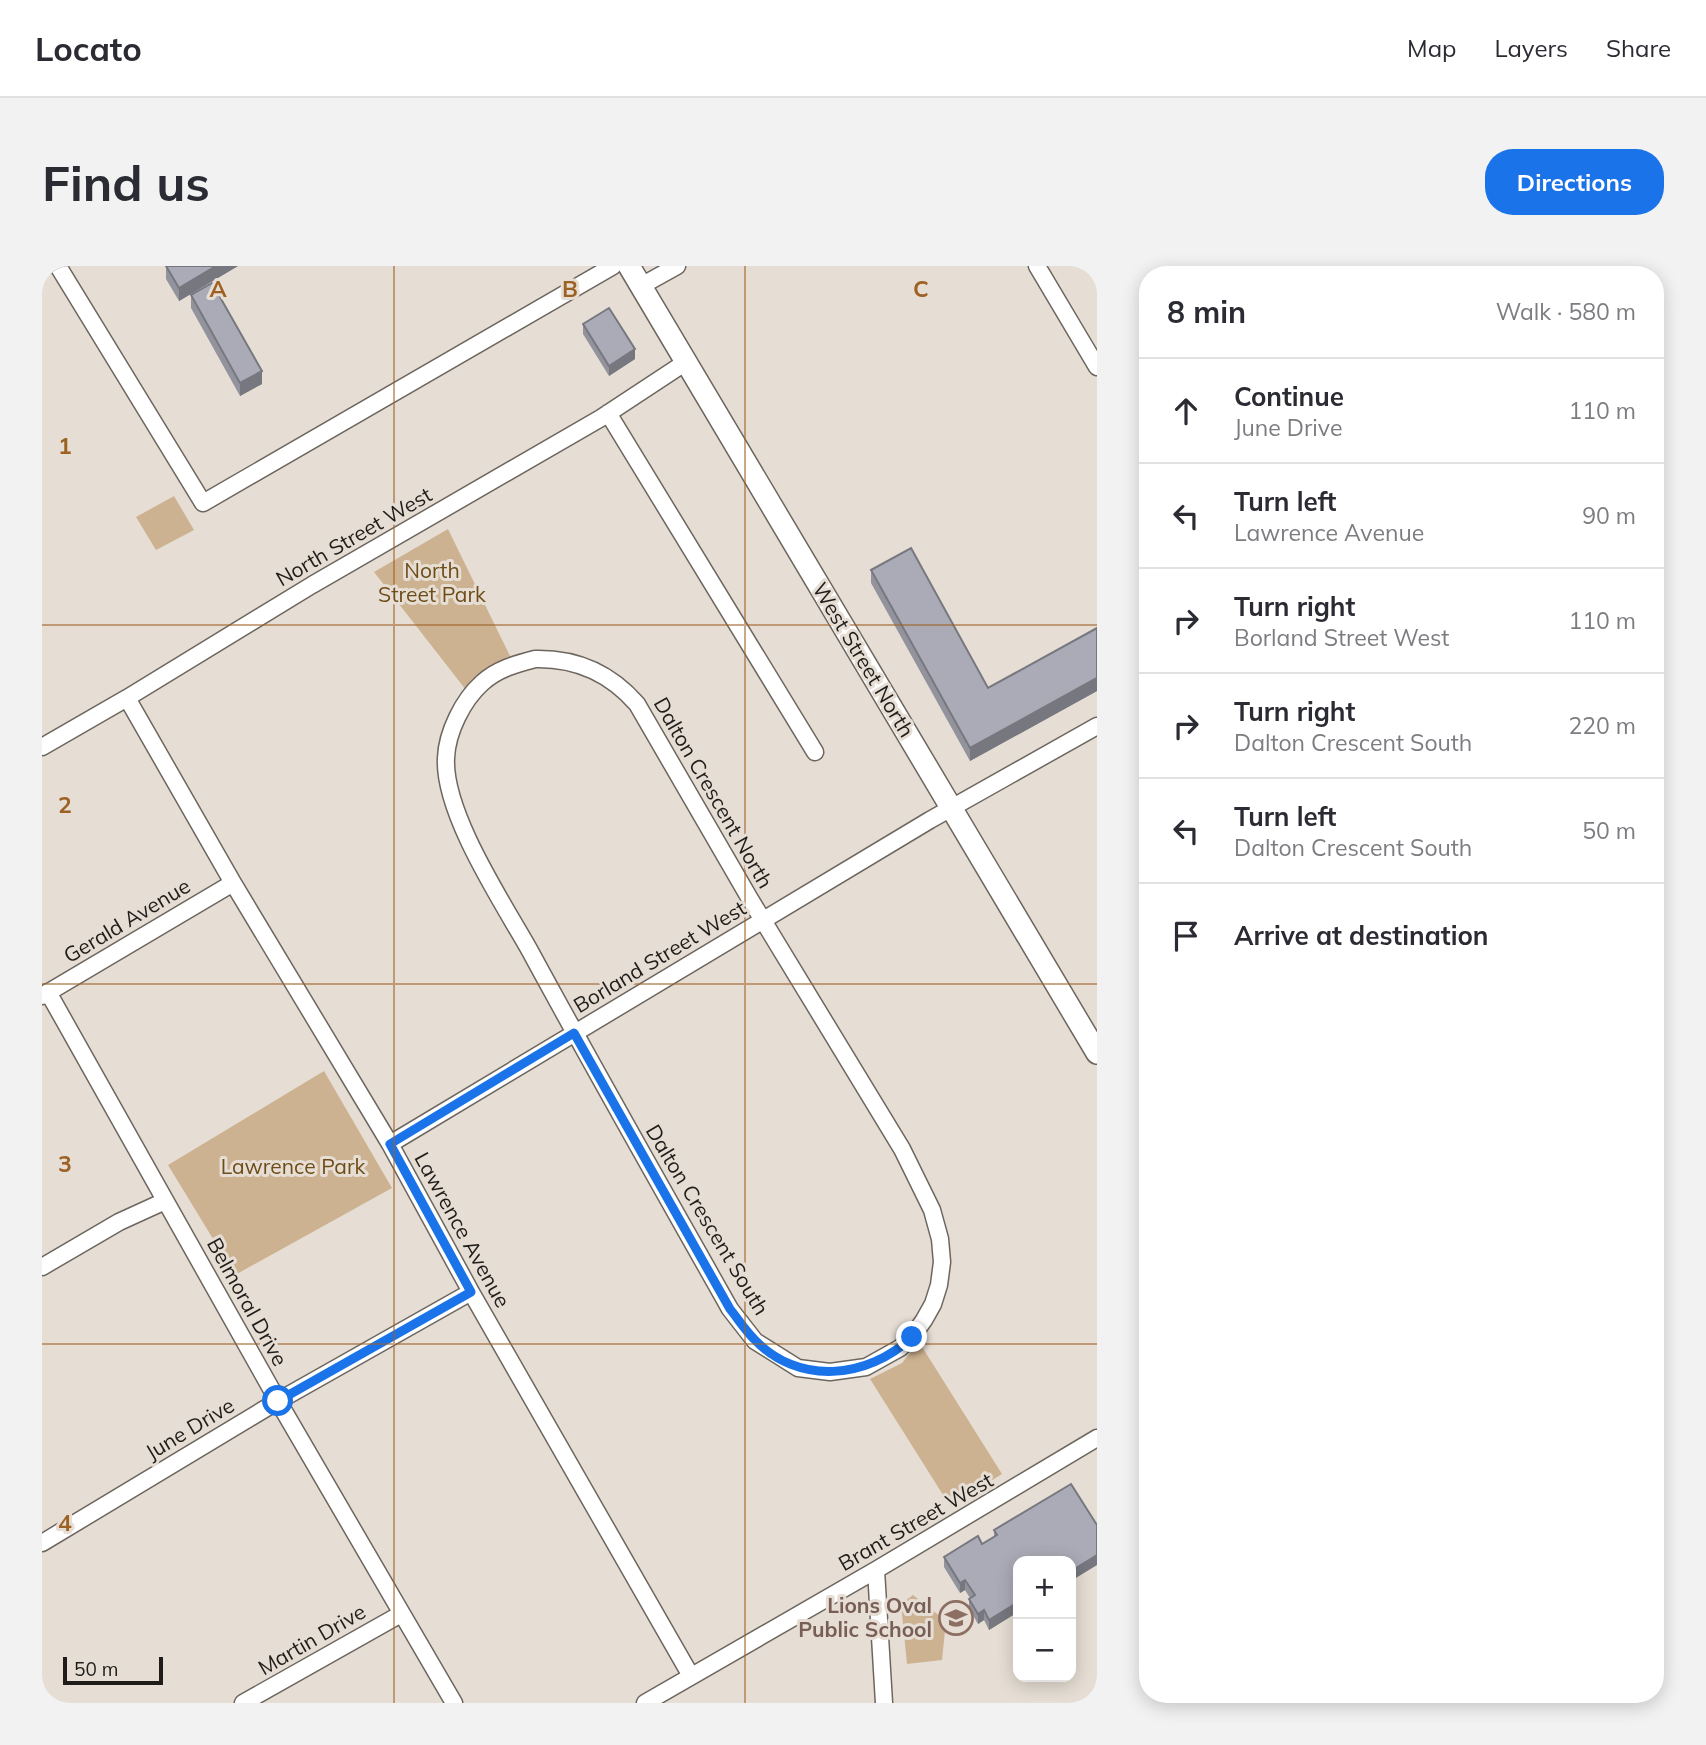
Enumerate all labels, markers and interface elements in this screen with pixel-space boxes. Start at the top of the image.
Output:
text: Locato [35,28,142,69]
text: Map [1407,33,1456,63]
text: Layers [1494,33,1568,63]
text: Share [1606,33,1671,63]
button: Directions [1485,149,1664,215]
text: Find us [42,152,210,213]
text: A [209,274,227,303]
text: B [562,274,578,303]
text: C [913,274,929,303]
text: 8 min [1167,293,1246,331]
text: Walk · 580 m [1496,297,1636,326]
text: Continue [1234,380,1344,413]
icon: ahead [1167,392,1205,430]
text: 110 m [1568,396,1636,425]
text: June Drive [1234,413,1342,442]
text: 1 [58,431,72,460]
street label: North Street West [271,481,436,591]
text: Turn left [1234,485,1336,518]
icon: left [1167,497,1205,535]
text: 90 m [1582,501,1636,530]
text: Lawrence Avenue [1234,518,1424,547]
park label: North Street Park [378,557,486,607]
street label: West Street North [807,577,920,742]
text: Turn right [1234,590,1355,623]
icon: right [1167,602,1205,640]
text: 110 m [1568,606,1636,635]
text: Borland Street West [1234,623,1449,652]
street label: Dalton Crescent North [649,692,779,893]
text: Turn right [1234,695,1355,728]
icon: right [1167,707,1205,745]
text: 220 m [1568,711,1636,740]
text: Dalton Crescent South [1234,728,1472,757]
text: 2 [58,790,72,819]
text: Turn left [1234,800,1336,833]
icon: left [1167,812,1205,850]
text: 50 m [1582,816,1636,845]
text: Dalton Crescent South [1234,833,1472,862]
street label: Gerald Avenue [58,872,195,968]
street label: Borland Street West [569,894,750,1018]
icon: arrive [1167,917,1205,955]
text: Arrive at destination [1234,919,1489,952]
street label: Dalton Crescent South [641,1120,775,1319]
street label: Lawrence Avenue [409,1147,516,1312]
text: 3 [58,1149,72,1178]
park label: Lawrence Park [221,1153,366,1179]
street label: Belmoral Drive [202,1233,294,1370]
route end [896,1321,927,1352]
route start [262,1385,293,1416]
street label: June Drive [140,1392,239,1465]
street label: Brant Street West [834,1466,997,1576]
text: 4 [58,1508,72,1537]
map controls [1013,1556,1076,1682]
button: + [1013,1556,1076,1619]
place label: Lions Oval Public School [798,1592,932,1642]
street label: Martin Drive [253,1598,370,1680]
school or university icon: Lions Oval Public School [937,1599,975,1637]
button: − [1013,1619,1076,1682]
scale bar [63,1654,163,1686]
text: 50 m [74,1657,118,1681]

